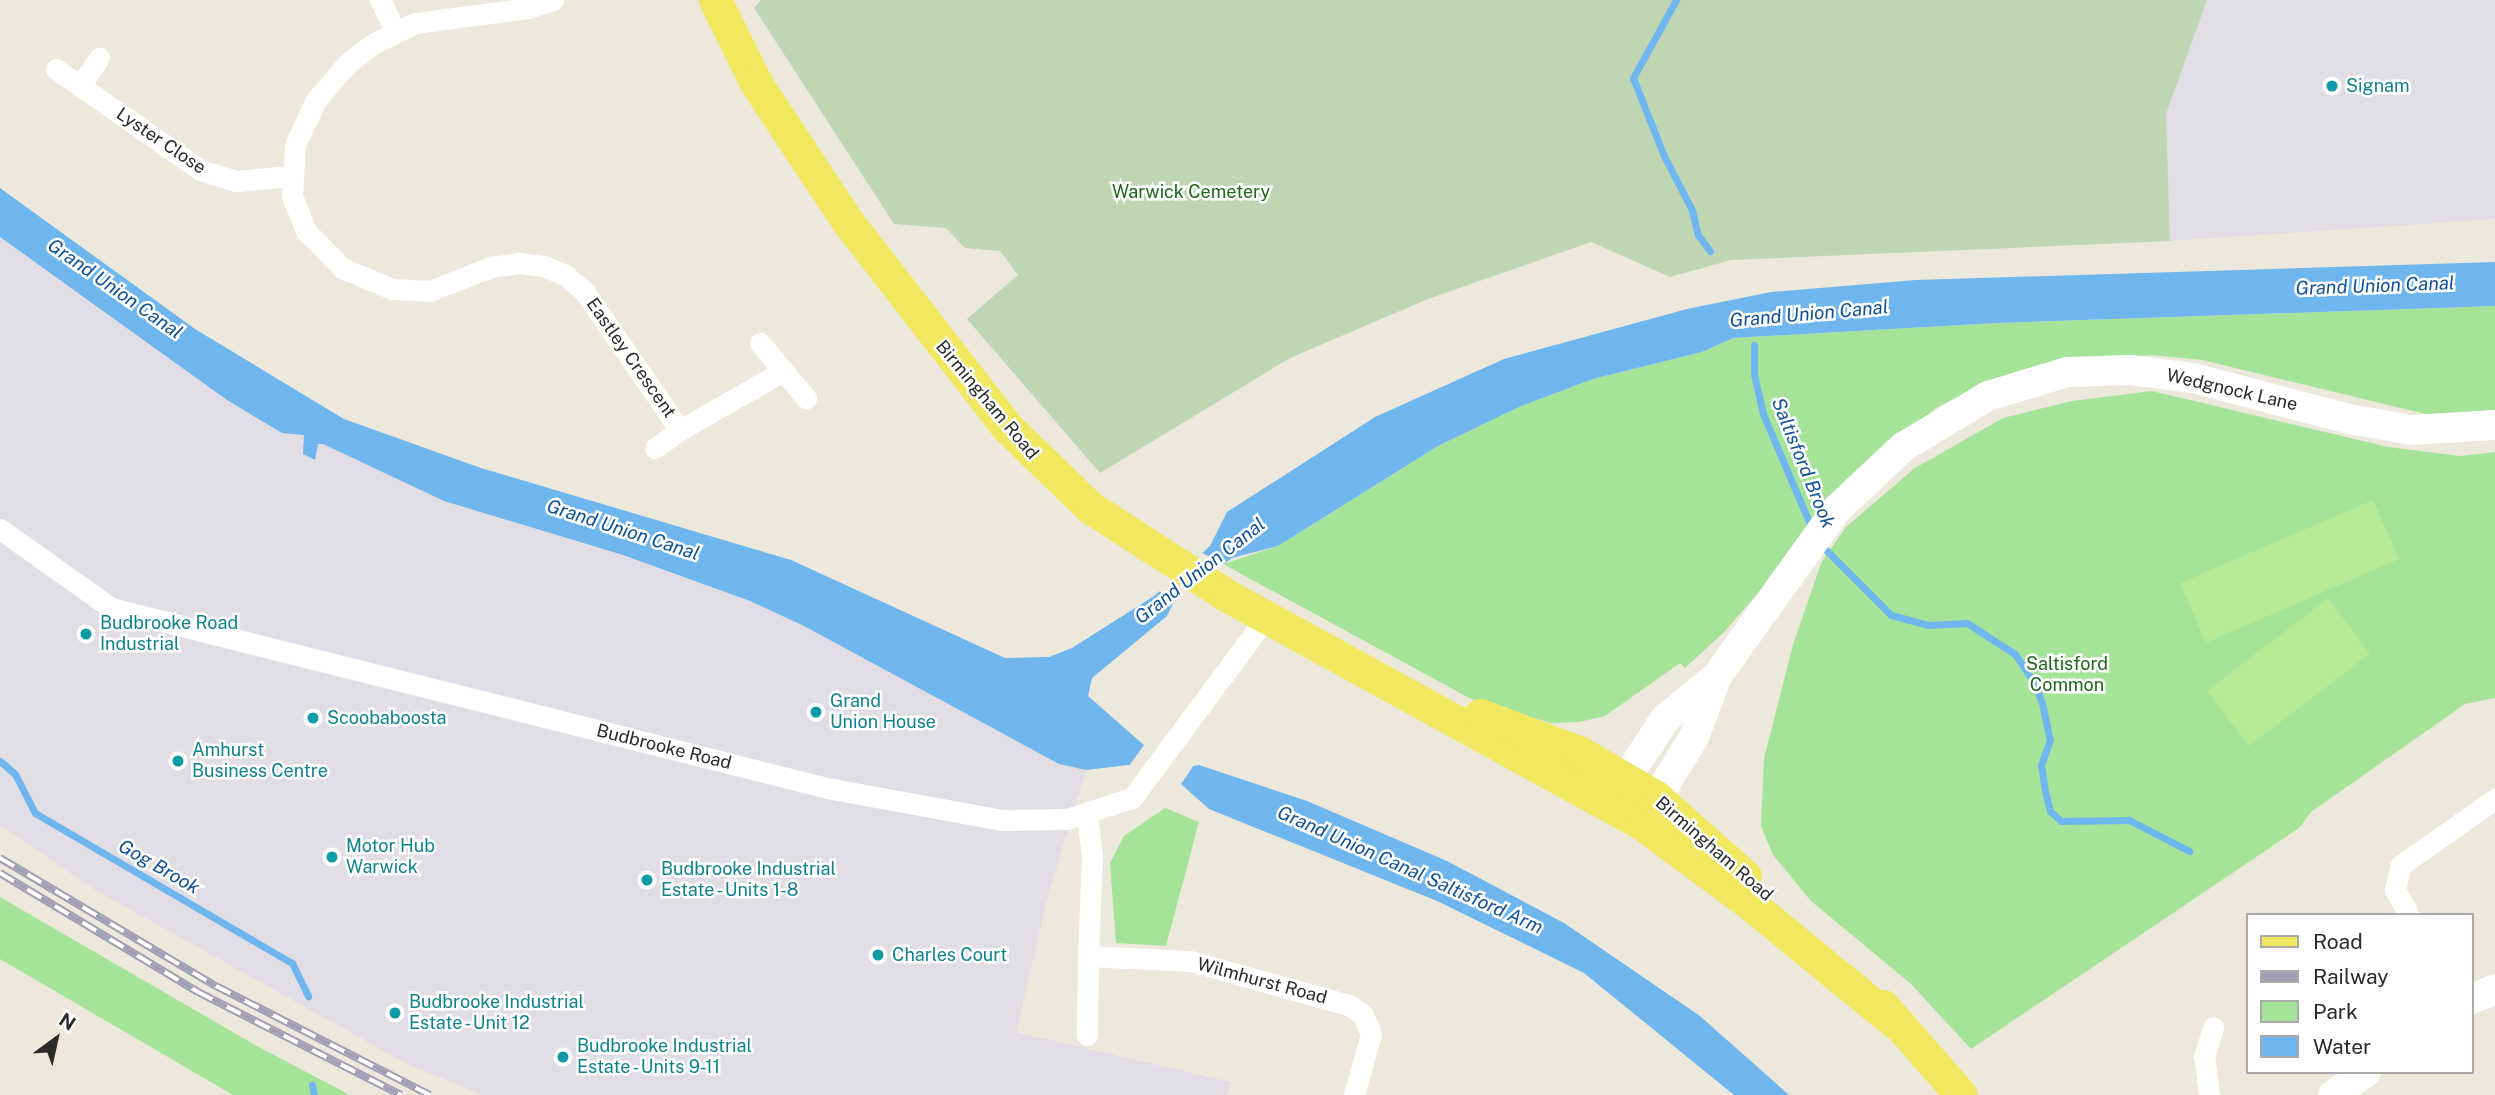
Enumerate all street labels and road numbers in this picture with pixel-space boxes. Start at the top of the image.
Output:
street label: Lyster Close [112,103,210,179]
street label: Eastley Crescent [582,294,680,422]
street label: Birmingham Road [931,336,1043,464]
street label: Wedgnock Lane [2164,364,2300,416]
street label: Budbrooke Road [594,720,734,774]
street label: Birmingham Road [1651,792,1777,906]
street label: Wilmhurst Road [1195,953,1329,1009]

